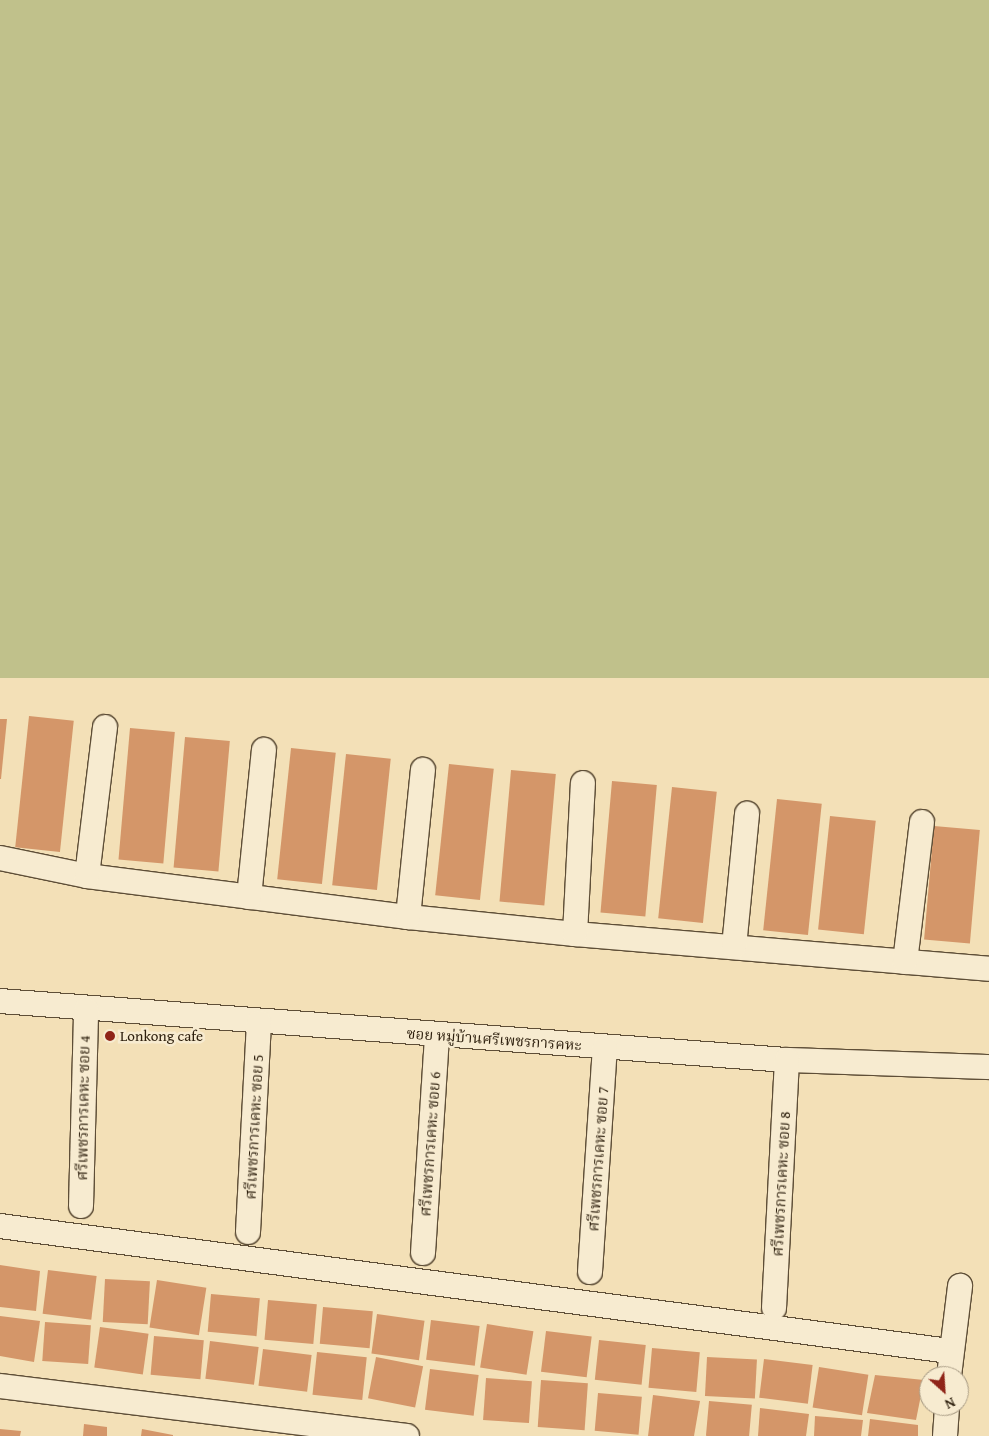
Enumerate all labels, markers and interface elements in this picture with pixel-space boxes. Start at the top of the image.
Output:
street label: ซอย หมู่บ้านศรีเพชรการคหะ [406,1024,582,1054]
place label: Lonkong cafe [120,1027,203,1045]
marker: Lonkong cafe [104,1030,116,1042]
street label: ศรีเพชรการเคหะ ซอย 4 [73,1035,93,1181]
street label: ศรีเพชรการเคหะ ซอย 5 [241,1054,267,1200]
street label: ศรีเพชรการเคหะ ซอย 6 [416,1071,444,1217]
street label: ศรีเพชรการเคหะ ซอย 7 [584,1086,612,1232]
street label: ศรีเพชรการเคหะ ซอย 8 [768,1111,794,1257]
north arrow [919,1366,969,1416]
text: N [942,1393,959,1415]

